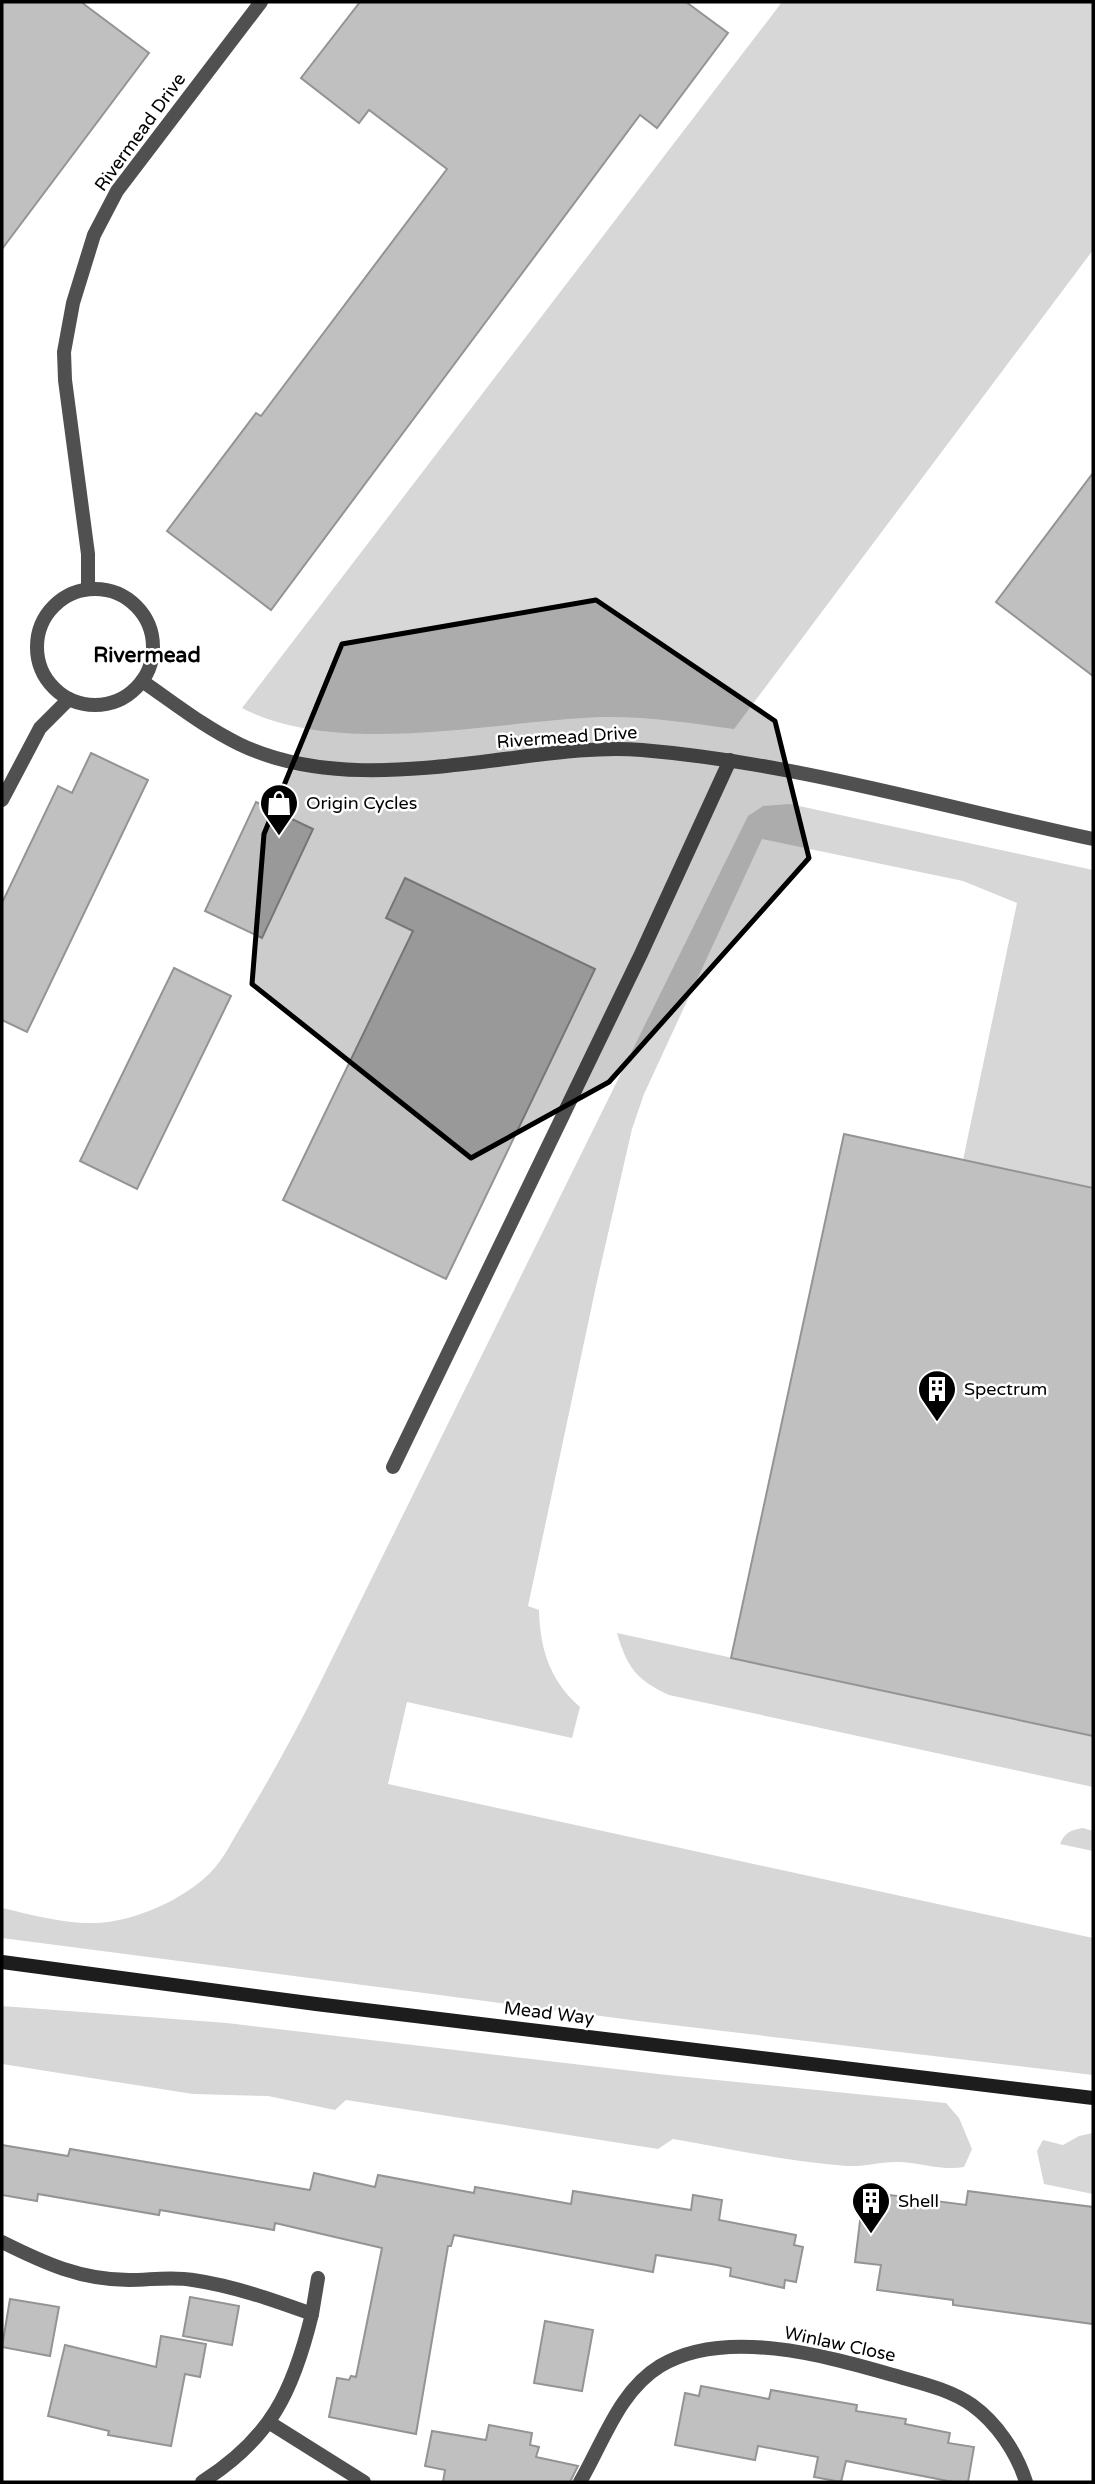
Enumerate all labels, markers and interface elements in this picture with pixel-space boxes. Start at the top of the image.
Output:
street label: Rivermead Drive [90,68,190,196]
district label: Rivermead [93,643,201,668]
street label: Rivermead Drive [496,721,638,753]
shop icon: Origin Cycles [258,782,300,837]
place label: Origin Cycles [306,792,417,814]
building icon: Spectrum [916,1368,958,1423]
place label: Spectrum [964,1378,1047,1400]
street label: Mead Way [503,1997,596,2029]
building icon: Shell [850,2180,892,2235]
place label: Shell [898,2190,939,2212]
street label: Winlaw Close [782,2321,898,2367]

